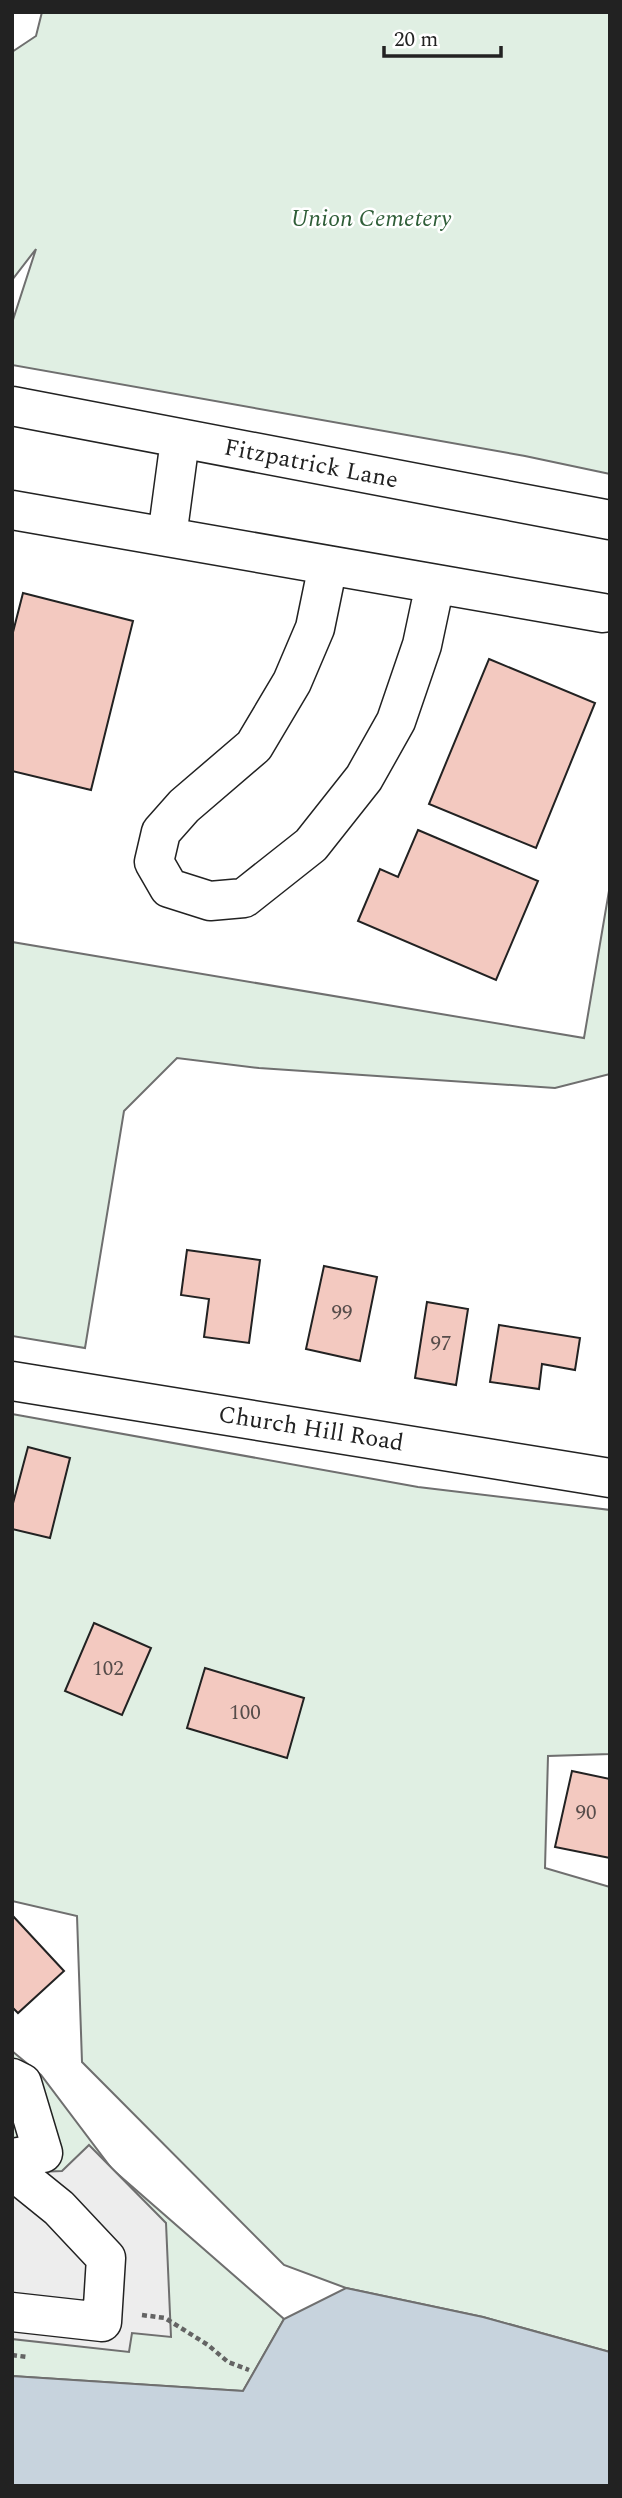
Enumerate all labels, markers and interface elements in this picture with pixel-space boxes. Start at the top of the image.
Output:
scale bar [384,14,501,58]
text: 20 m [394,24,438,56]
park label: Union Cemetery [290,201,452,237]
street label: Fitzpatrick Lane [221,429,401,499]
house number: 99 [332,1297,353,1329]
house number: 97 [431,1328,452,1360]
street label: Church Hill Road [216,1397,406,1461]
house number: 102 [92,1653,124,1685]
house number: 100 [229,1697,261,1729]
house number: 90 [576,1797,597,1829]

